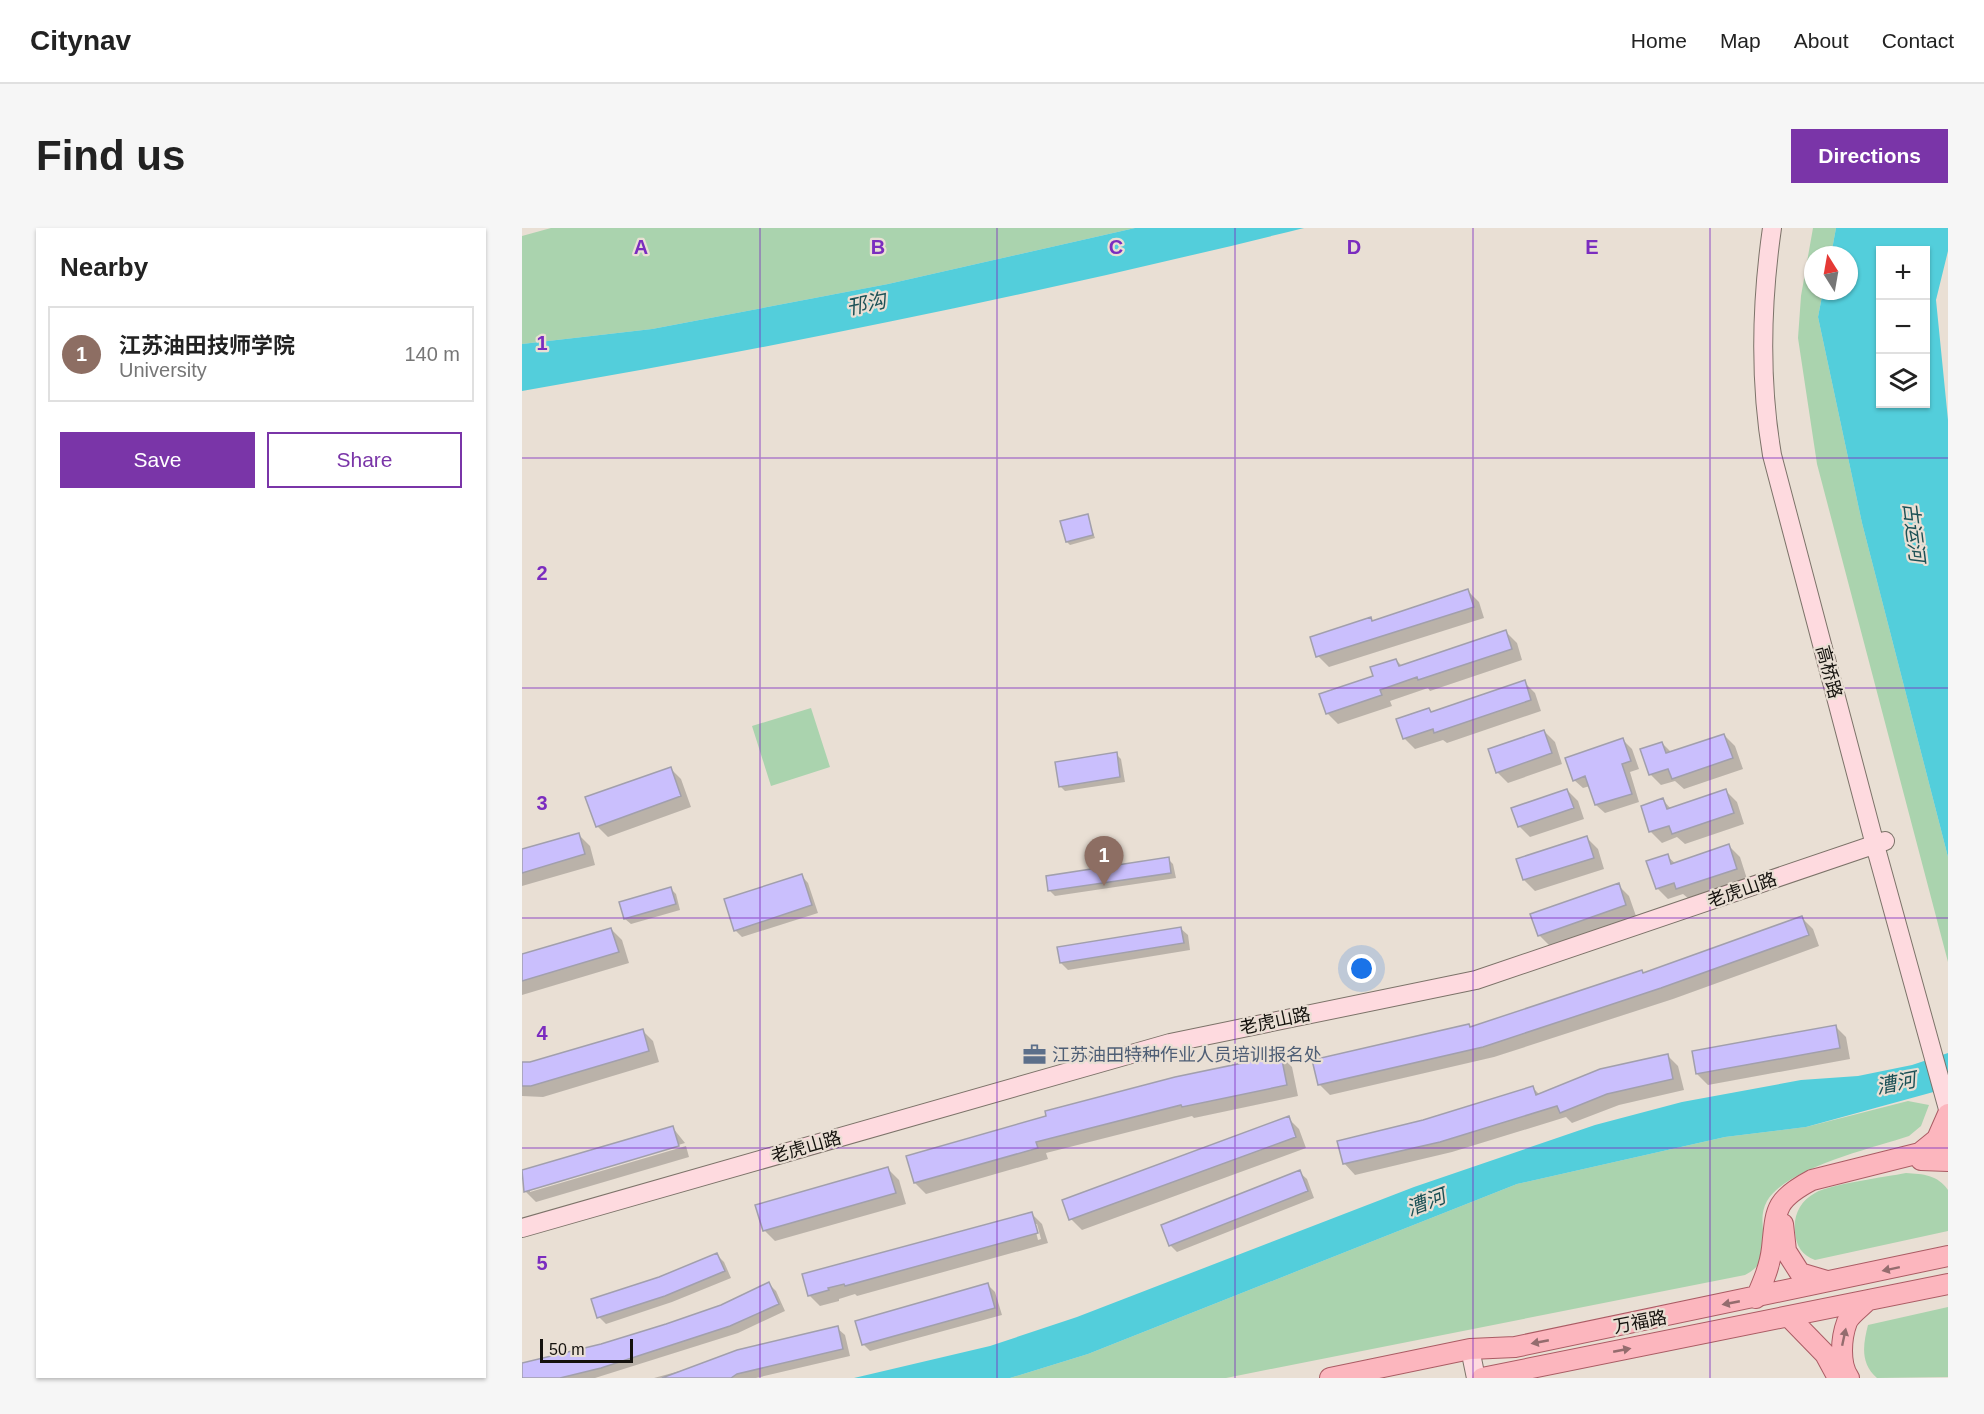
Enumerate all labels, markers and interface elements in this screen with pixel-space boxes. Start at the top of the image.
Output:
text: Citynav [30,25,131,56]
text: Home [1631,29,1687,52]
text: Map [1720,29,1761,52]
text: About [1794,29,1849,52]
text: Contact [1882,29,1954,52]
button: Directions [1791,129,1948,183]
text: Find us [36,132,185,179]
text: A [634,236,648,258]
text: B [871,236,885,258]
text: C [1109,236,1123,258]
text: D [1347,236,1361,258]
text: E [1585,236,1599,258]
north arrow [1804,246,1858,300]
map controls [1876,246,1930,408]
button: + [1876,246,1930,300]
text: Nearby [60,252,148,282]
water label: 邗沟 [844,289,890,319]
button: − [1876,300,1930,354]
text: 1 [536,332,548,354]
text: 江苏油田技师学院 [119,333,295,358]
text: 1 [76,343,87,365]
text: 140 m [404,343,460,365]
button: layers [1876,354,1930,408]
text: University [119,359,207,381]
button: Save [60,432,255,488]
button: Share [267,432,462,488]
water label: 古运河 [1899,501,1929,567]
text: 2 [536,562,548,584]
street label: 高桥路 [1812,643,1846,701]
text: 3 [536,792,548,814]
pin: 1 [1084,836,1124,886]
street label: 老虎山路 [1705,869,1779,911]
your location [1347,954,1376,983]
street label: 老虎山路 [1238,1004,1312,1038]
text: 4 [536,1022,548,1044]
office icon: 江苏油田特种作业人员培训报名处 [1021,1042,1047,1068]
place label: 江苏油田特种作业人员培训报名处 [1052,1045,1322,1065]
water label: 漕河 [1874,1068,1922,1098]
street label: 老虎山路 [769,1127,843,1167]
water label: 漕河 [1403,1183,1452,1219]
text: 5 [536,1252,548,1274]
one-way arrow [1882,1264,1900,1274]
one-way arrow [1722,1299,1741,1308]
street label: 万福路 [1612,1307,1668,1337]
one-way arrow [1840,1327,1849,1346]
scale bar [540,1336,633,1364]
one-way arrow [1531,1337,1550,1347]
text: 50 m [549,1341,585,1358]
one-way arrow [1613,1345,1632,1354]

